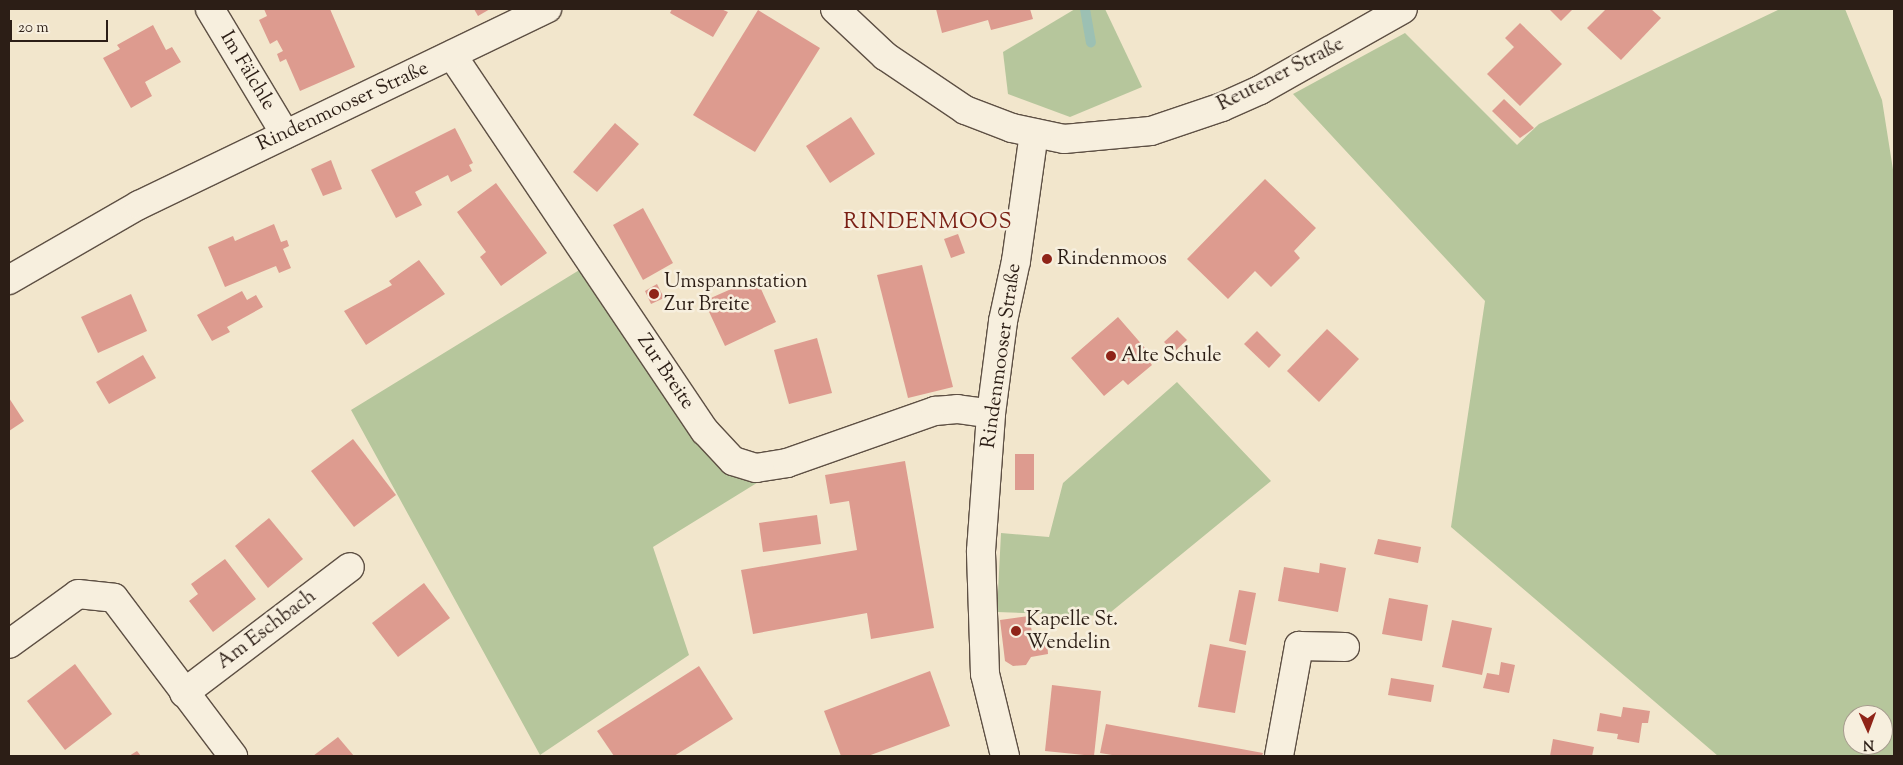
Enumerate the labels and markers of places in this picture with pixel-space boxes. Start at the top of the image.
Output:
place label: Rindenmoos [1057,247,1167,271]
marker: Rindenmoos [1041,253,1053,265]
place label: Umspannstation Zur Breite [664,270,808,317]
marker: Umspannstation Zur Breite [648,288,660,300]
place label: Alte Schule [1121,344,1222,368]
marker: Alte Schule [1105,350,1117,362]
place label: Kapelle St. Wendelin [1026,608,1118,655]
marker: Kapelle St. Wendelin [1010,625,1022,637]

